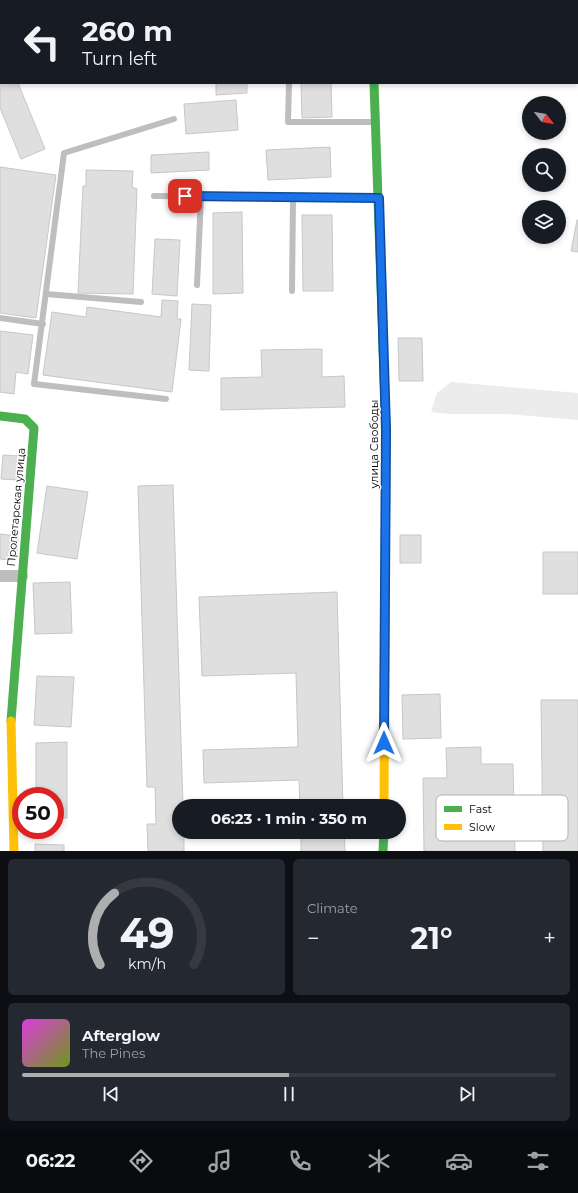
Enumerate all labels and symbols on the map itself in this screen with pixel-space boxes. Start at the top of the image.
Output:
north arrow [522,96,566,140]
pin [168,179,202,213]
street label: улица Свободы [367,400,381,489]
street label: Пролетарская улица [4,447,28,567]
position arrow [363,722,405,764]
speed limit sign: 50 [12,787,64,839]
legend [436,795,568,841]
text: Fast [469,802,493,816]
text: Slow [469,820,495,834]

